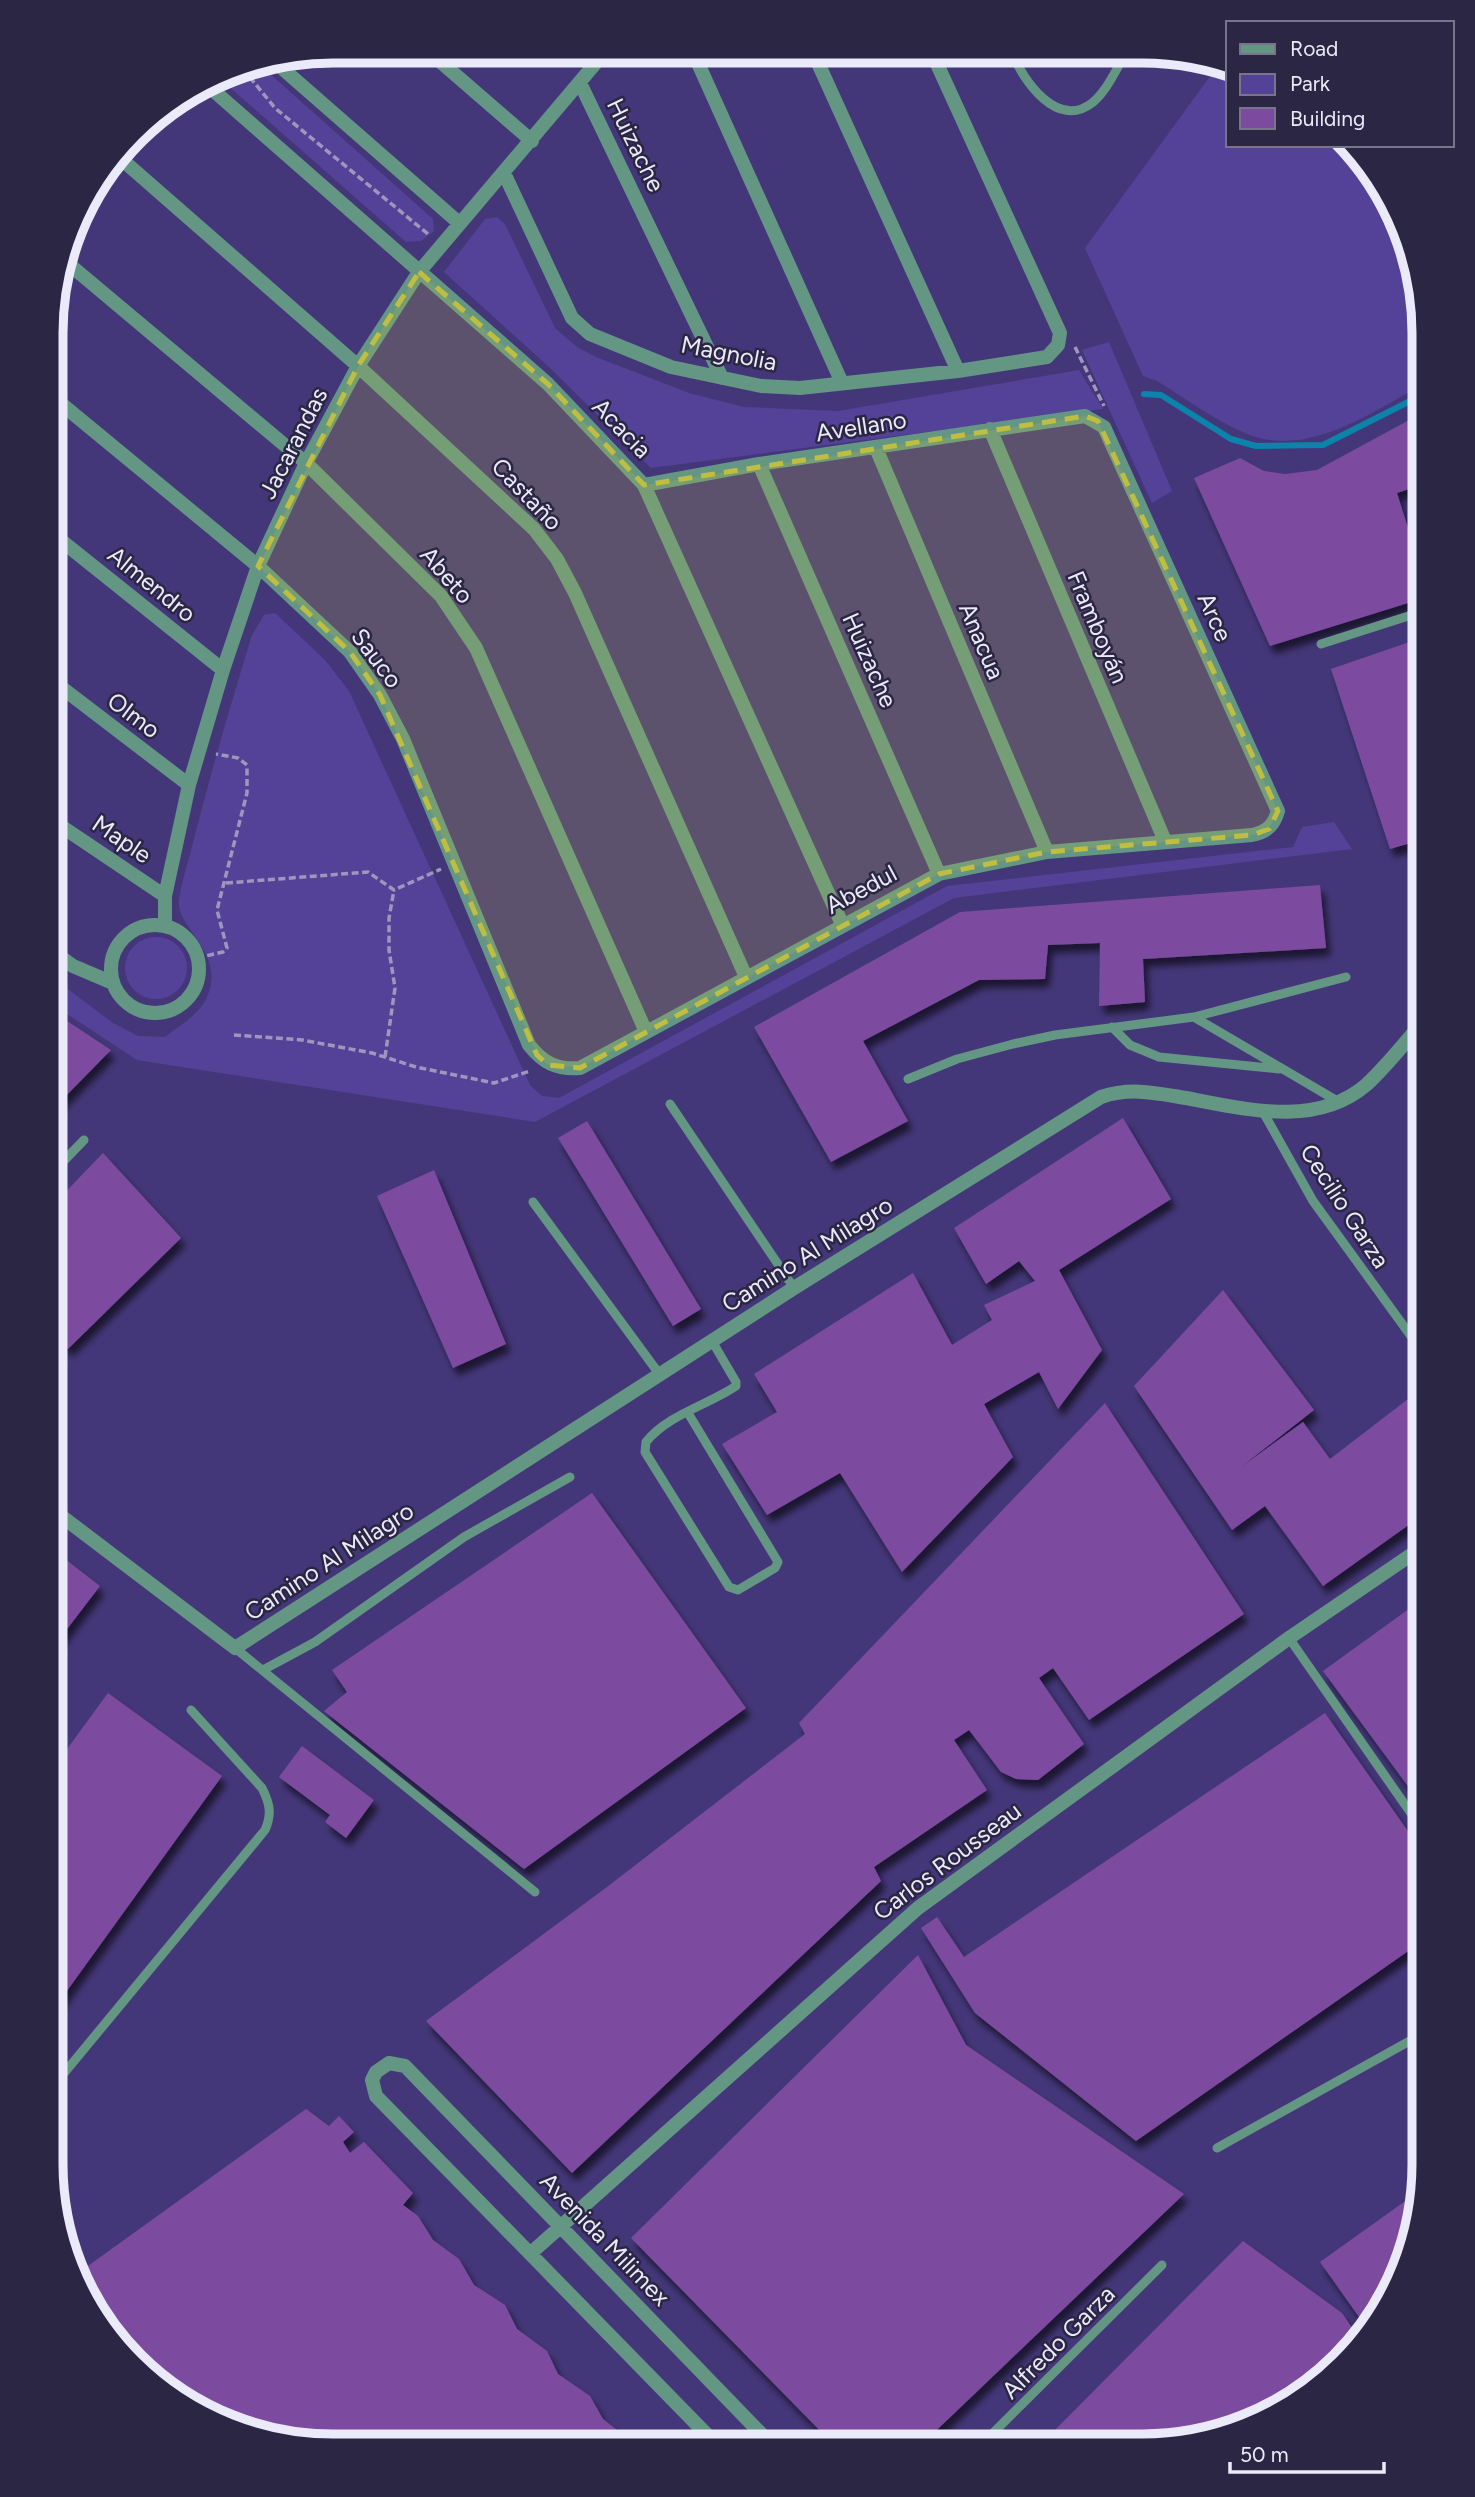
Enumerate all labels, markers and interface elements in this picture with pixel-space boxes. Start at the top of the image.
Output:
legend [1226,21,1454,147]
text: Road [1290,36,1338,61]
text: Park [1290,71,1331,96]
street label: Huizache [601,93,671,197]
text: Building [1290,106,1365,131]
street label: Magnolia [679,330,779,376]
street label: Jacarandas [253,382,333,504]
street label: Acacia [587,392,657,464]
street label: Avellano [814,405,908,447]
street label: Castaño [486,452,568,536]
street label: Almendro [102,540,202,628]
street label: Abeto [414,540,480,610]
street label: Framboyán [1061,566,1135,688]
street label: Arce [1191,588,1239,646]
street label: Anacua [953,598,1011,684]
street label: Huizache [836,608,904,712]
street label: Sauco [345,622,409,694]
street label: Olmo [102,686,166,744]
street label: Maple [87,809,157,869]
street label: Abedul [821,858,901,920]
street label: Cecilio Garza [1294,1138,1396,1274]
street label: Camino Al Milagro [716,1190,898,1318]
street label: Camino Al Milagro [239,1496,419,1626]
street label: Carlos Rousseau [867,1796,1027,1926]
street label: Avenida Milimex [534,2166,676,2312]
street label: Alfredo Garza [995,2279,1121,2405]
scale bar [1230,2430,1384,2474]
text: 50 m [1240,2442,1289,2467]

